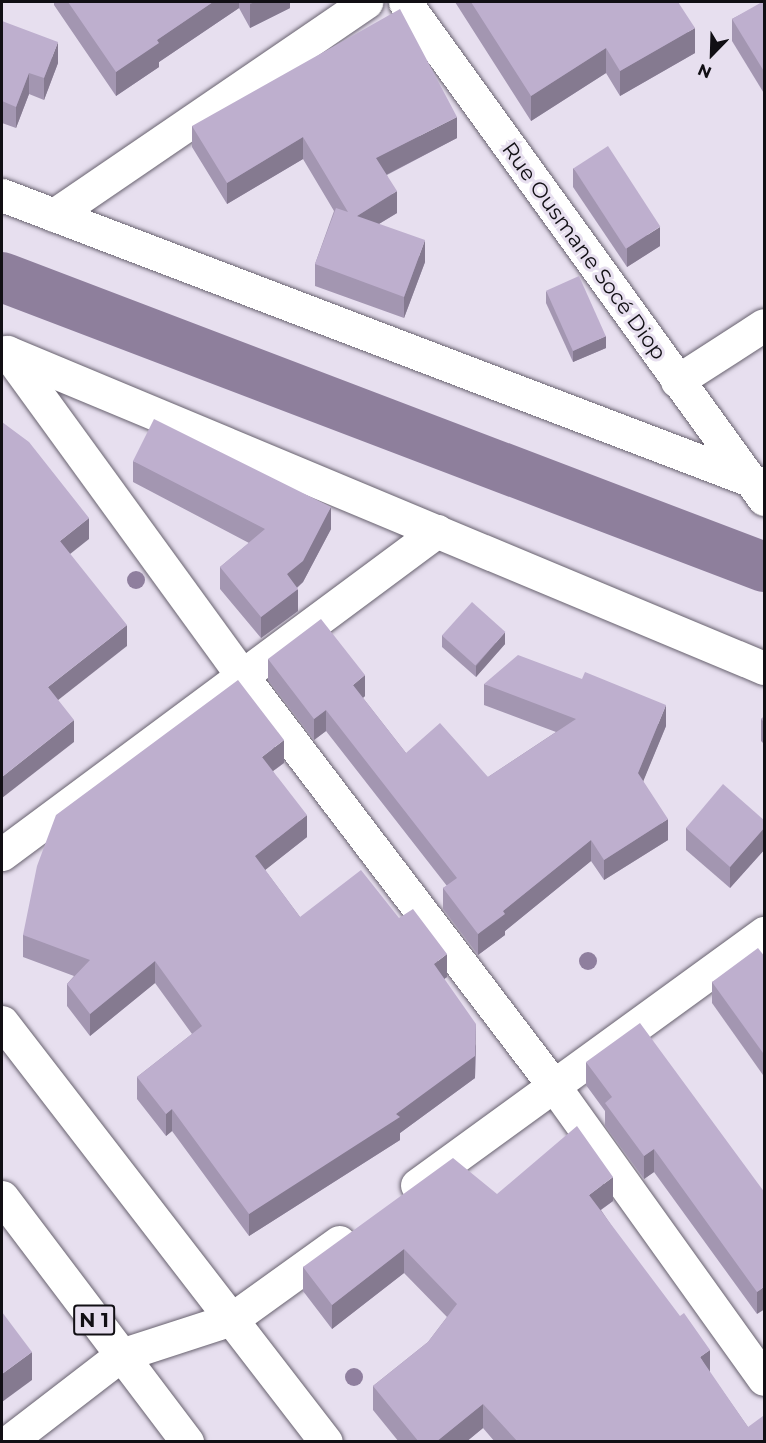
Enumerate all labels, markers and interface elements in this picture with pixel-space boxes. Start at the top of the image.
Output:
north arrow [682,24,742,84]
text: N [695,60,714,82]
street label: Rue Ousmane Socé Diop [497,137,671,365]
road number: N 1 [73,1303,115,1337]

